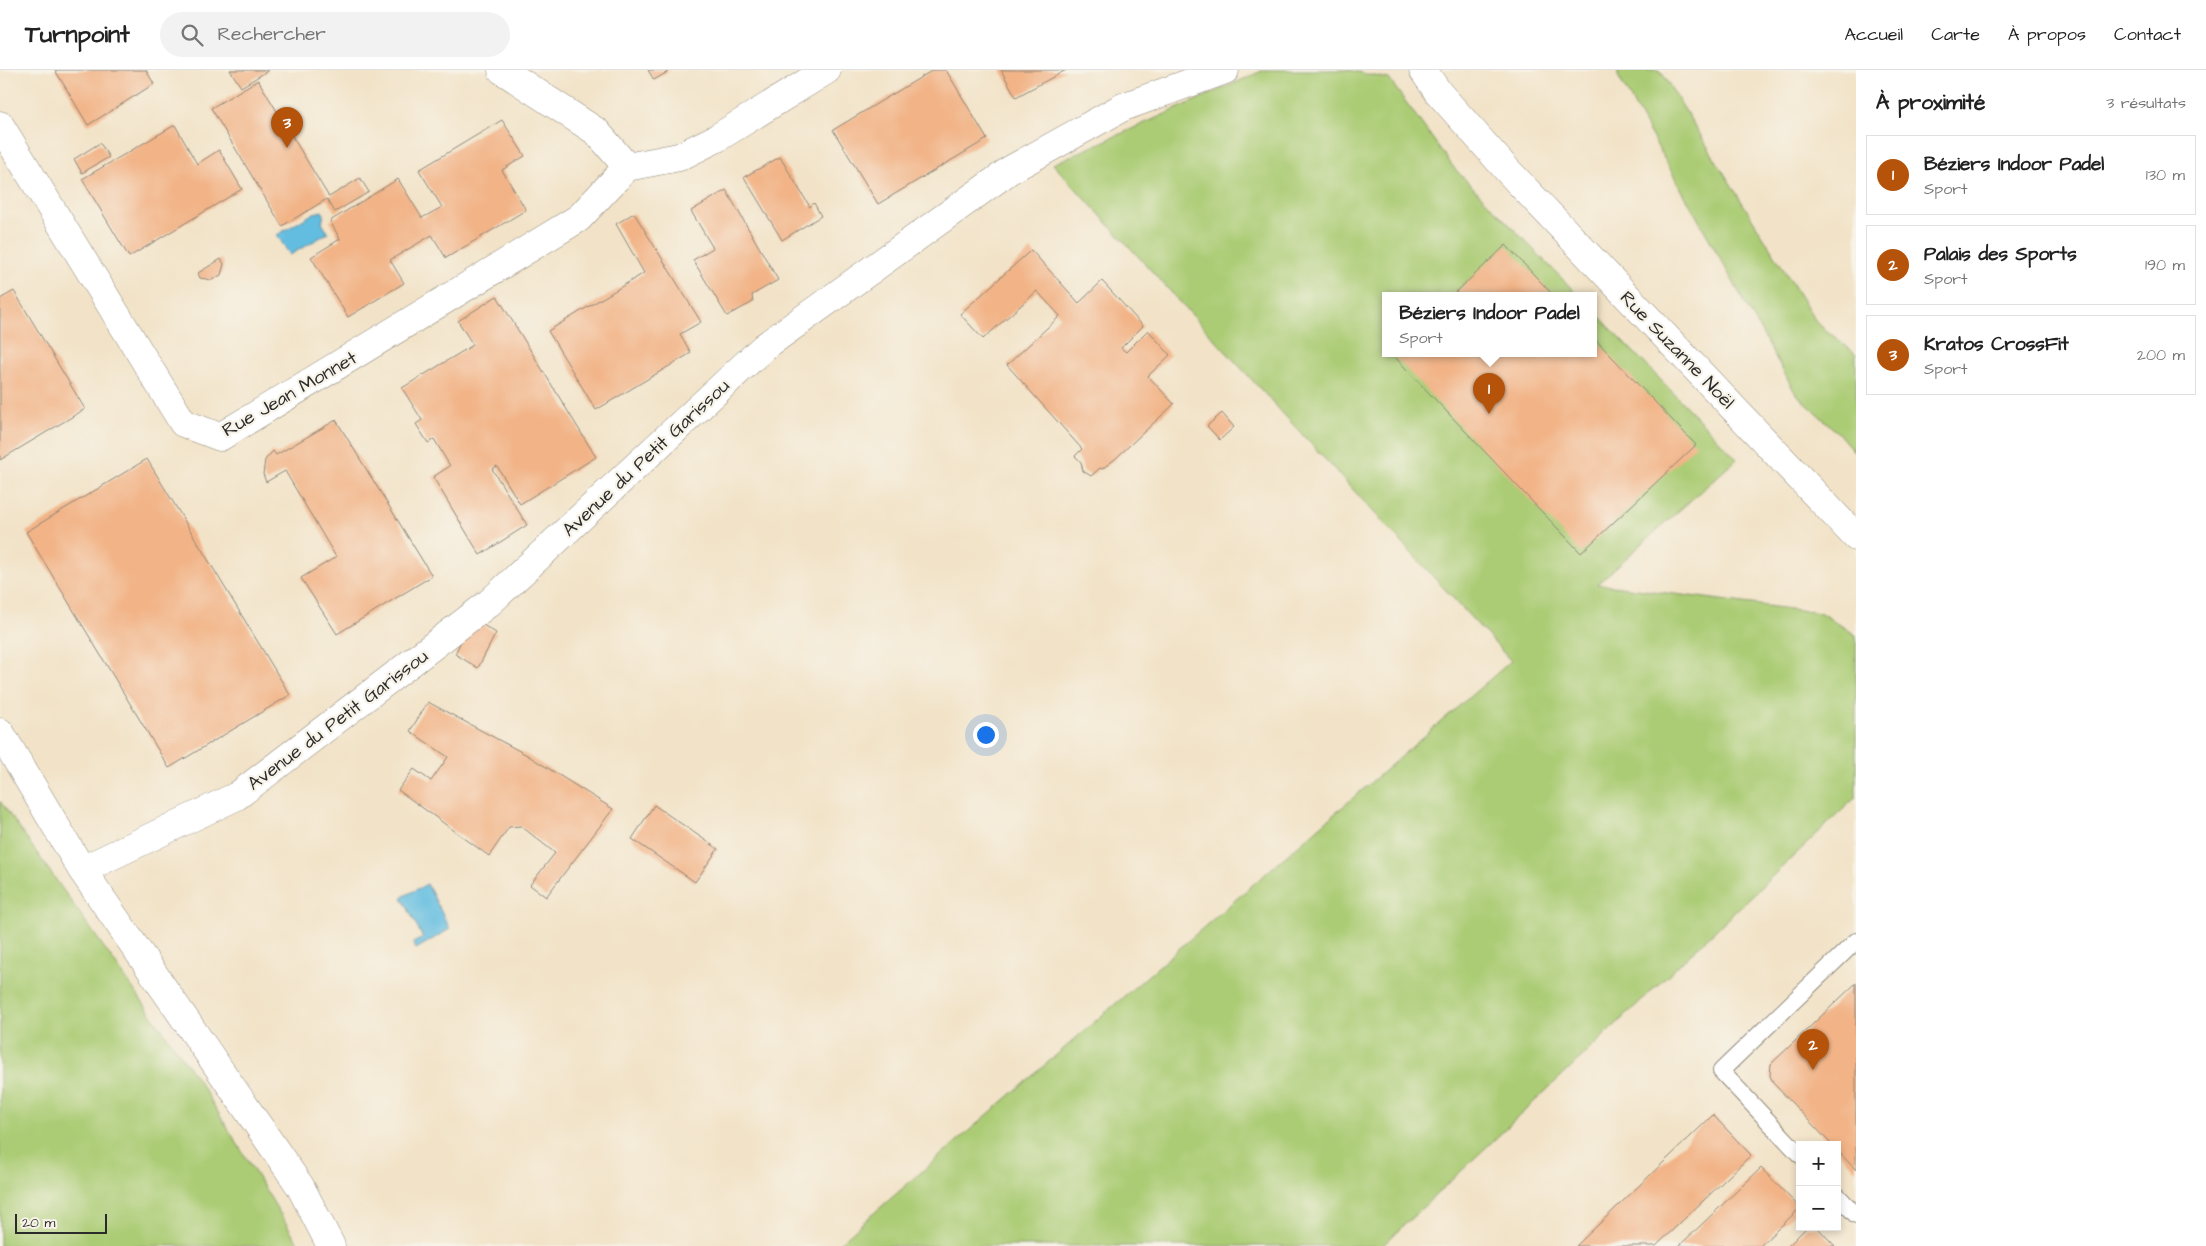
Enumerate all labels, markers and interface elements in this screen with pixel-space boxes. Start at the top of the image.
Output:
search box [160,12,510,57]
text: Turnpoint [25,18,130,52]
icon: search [178,21,206,49]
text: Rechercher [218,21,326,48]
text: Accueil [1844,22,1903,47]
text: Carte [1931,22,1980,47]
text: À propos [2008,22,2086,47]
text: Contact [2114,22,2181,47]
text: À proximité [1876,88,1985,117]
text: 3 résultats [2106,92,2186,114]
pin: 3 [271,107,303,148]
text: Béziers Indoor Padel [1924,151,2104,178]
text: 1 [1892,164,1894,186]
text: 130 m [2146,164,2185,186]
text: Sport [1924,178,1967,200]
text: Palais des Sports [1924,241,2077,268]
text: 2 [1888,254,1898,276]
text: 190 m [2145,254,2185,276]
text: Sport [1924,268,1967,290]
street label: Rue Suzanne Noël [1613,285,1740,415]
popup [1382,292,1597,357]
text: Béziers Indoor Padel [1399,300,1580,327]
text: Sport [1399,327,1443,349]
text: Kratos CrossFit [1924,331,2069,358]
text: 3 [1889,344,1897,366]
text: 200 m [2137,344,2185,366]
street label: Rue Jean Monnet [217,345,362,444]
text: Sport [1924,358,1967,380]
street label: Avenue du Petit Garissou [556,373,736,543]
pin: 1 [1473,373,1505,414]
street label: Avenue du Petit Garissou [242,643,434,797]
your location [973,722,999,748]
pin: 2 [1797,1029,1829,1070]
map controls [1796,1141,1841,1231]
button: + [1796,1141,1841,1186]
button: − [1796,1186,1841,1231]
scale bar [15,1211,108,1234]
text: 20 m [22,1213,55,1233]

